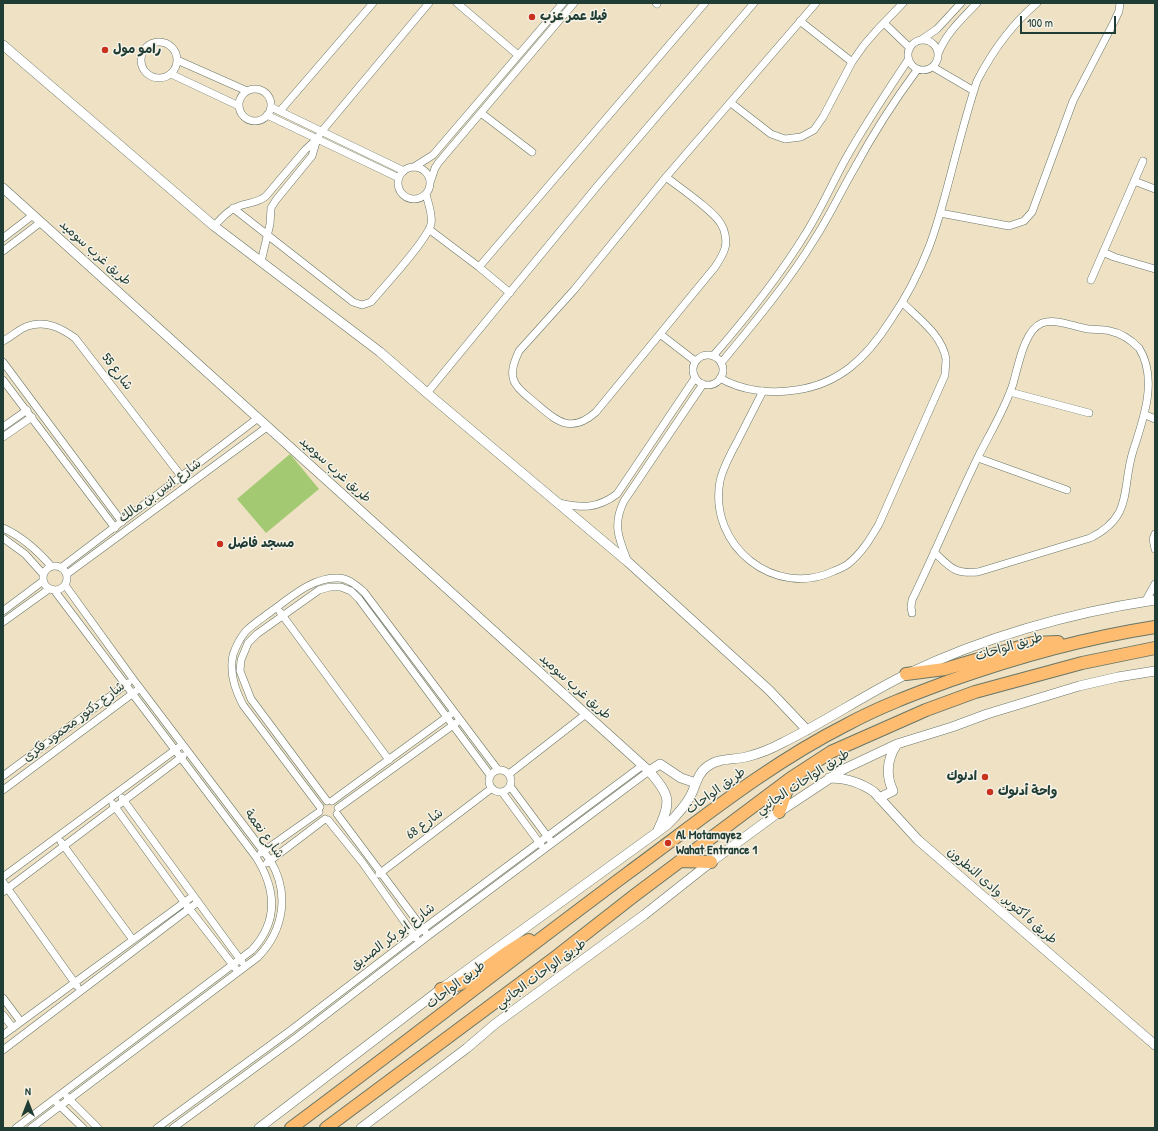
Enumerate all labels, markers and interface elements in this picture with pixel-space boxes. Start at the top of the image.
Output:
scale bar [1022,8,1118,34]
place label: فيلا عمر عزب [540,9,608,25]
marker: فيلا عمر عزب [527,12,537,22]
text: 100 m [1027,14,1053,31]
place label: رامو مول [113,42,161,58]
marker: رامو مول [100,45,110,55]
street label: طريق غرب سوميد [56,217,134,289]
street label: شارع 55 [98,350,136,394]
street label: طريق غرب سوميد [296,434,374,506]
street label: شارع انس بن مالك [116,456,204,526]
place label: مسجد فاضل [228,536,294,552]
marker: مسجد فاضل [215,539,225,549]
street label: طريق الواحات [973,629,1045,665]
street label: طريق غرب سوميد [536,651,614,723]
street label: شارع دكتور محمود فكرى [20,679,128,765]
street label: طريق الواحات الجانبي [753,746,853,818]
street label: طريق الواحات [683,764,749,818]
place label: ادنوك [947,769,977,785]
marker: ادنوك [980,772,990,782]
place label: واحة أدنوك [998,784,1057,800]
marker: واحة أدنوك [985,787,995,797]
street label: شارع 68 [404,805,446,843]
street label: شارع نعمة [241,806,287,862]
place label: Al Motamayez Wahat Entrance 1 [676,828,757,859]
marker: Al Motamayez Wahat Entrance 1 [663,838,673,848]
street label: طريق 6 أكتوبر, وادى النطرون [944,844,1060,948]
street label: شارع ابو بكر الصديق [348,900,438,974]
street label: طريق الواحات الجانبي [493,936,589,1012]
street label: طريق الواحات [423,958,489,1012]
north arrow [8,1083,48,1123]
text: N [25,1084,31,1098]

